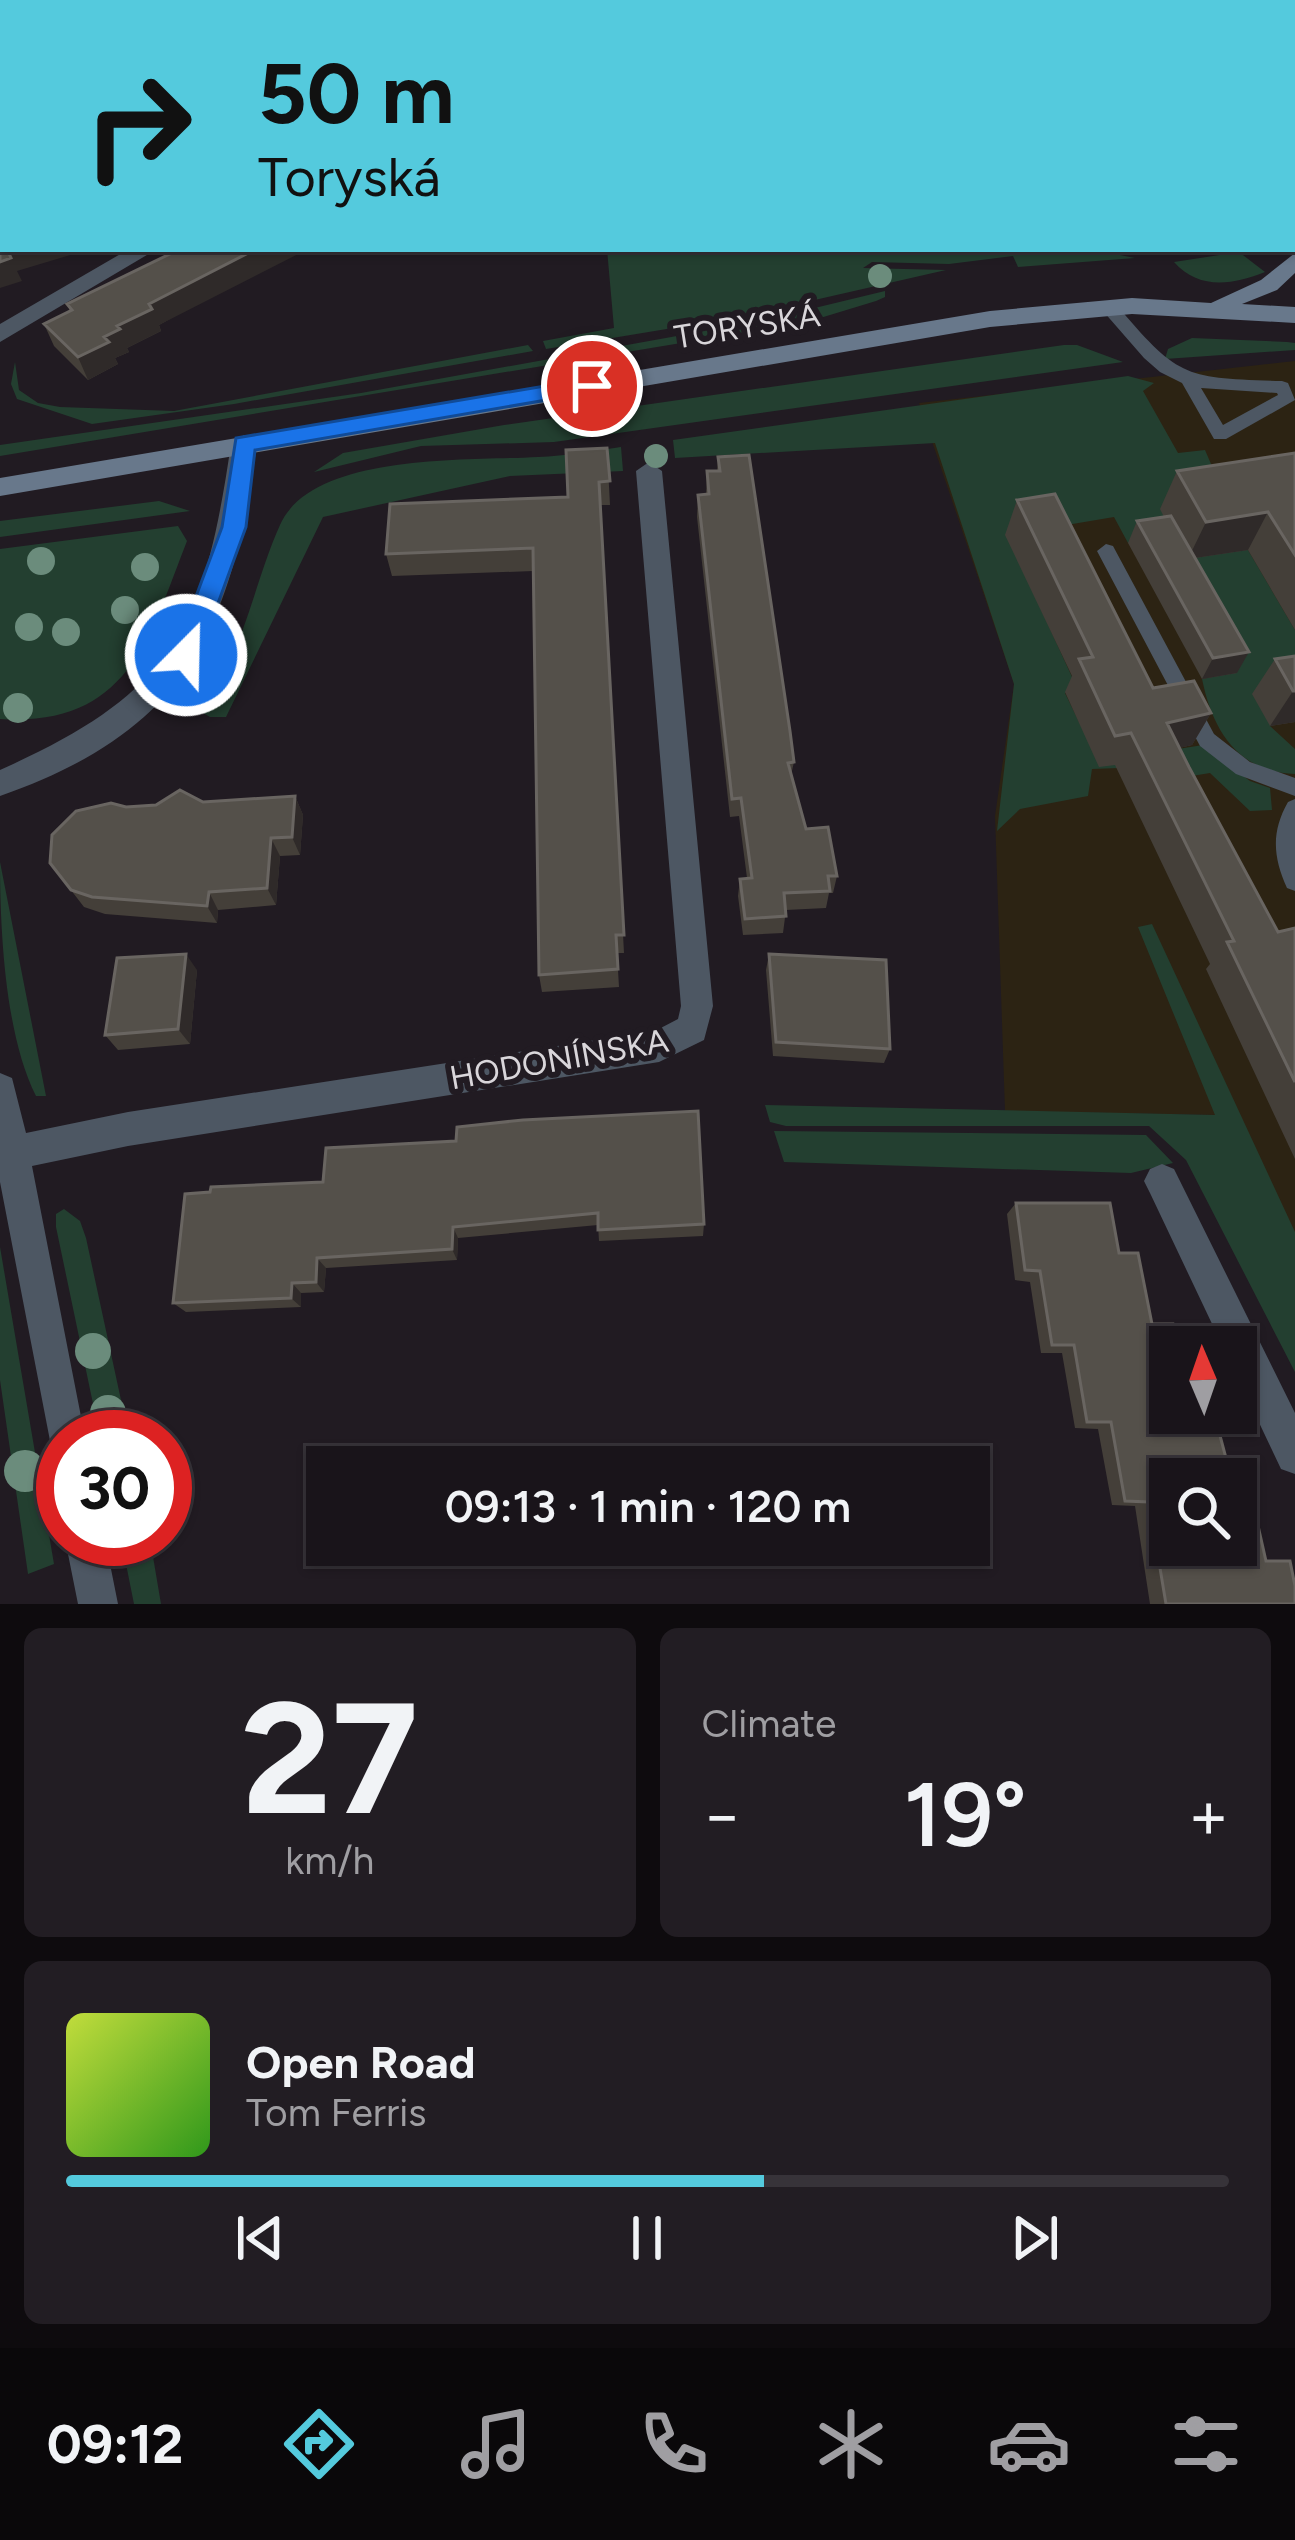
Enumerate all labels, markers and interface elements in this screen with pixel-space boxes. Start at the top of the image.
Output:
text: 50 m [258,43,454,144]
icon: right [60,48,216,204]
text: Toryská [258,145,441,210]
street label: TORYSKÁ [671,295,823,357]
pin [541,335,643,437]
icon: arrive [559,353,625,419]
position arrow [123,592,249,718]
street label: HODONÍNSKA [447,1020,672,1097]
north arrow [1149,1326,1257,1434]
map controls [1149,1326,1257,1566]
speed limit sign: 30 [36,1410,192,1566]
button: search [1149,1458,1257,1566]
text: 09:13 · 1 min · 120 m [445,1479,851,1533]
text: 27 [241,1665,418,1852]
text: Climate [702,1700,836,1747]
text: 19° [904,1760,1027,1869]
text: − [702,1775,743,1855]
text: + [1188,1775,1229,1855]
text: km/h [285,1837,374,1884]
text: Open Road [246,2035,476,2089]
text: Tom Ferris [246,2089,426,2136]
icon: previous [227,2205,293,2271]
icon: pause [614,2205,680,2271]
icon: next [1002,2205,1068,2271]
icon: directions [277,2402,361,2486]
icon: music [454,2402,538,2486]
icon: phone [632,2402,716,2486]
icon: climate [809,2402,893,2486]
icon: car [987,2402,1071,2486]
icon: filters [1164,2402,1248,2486]
text: 09:12 [47,2412,183,2477]

